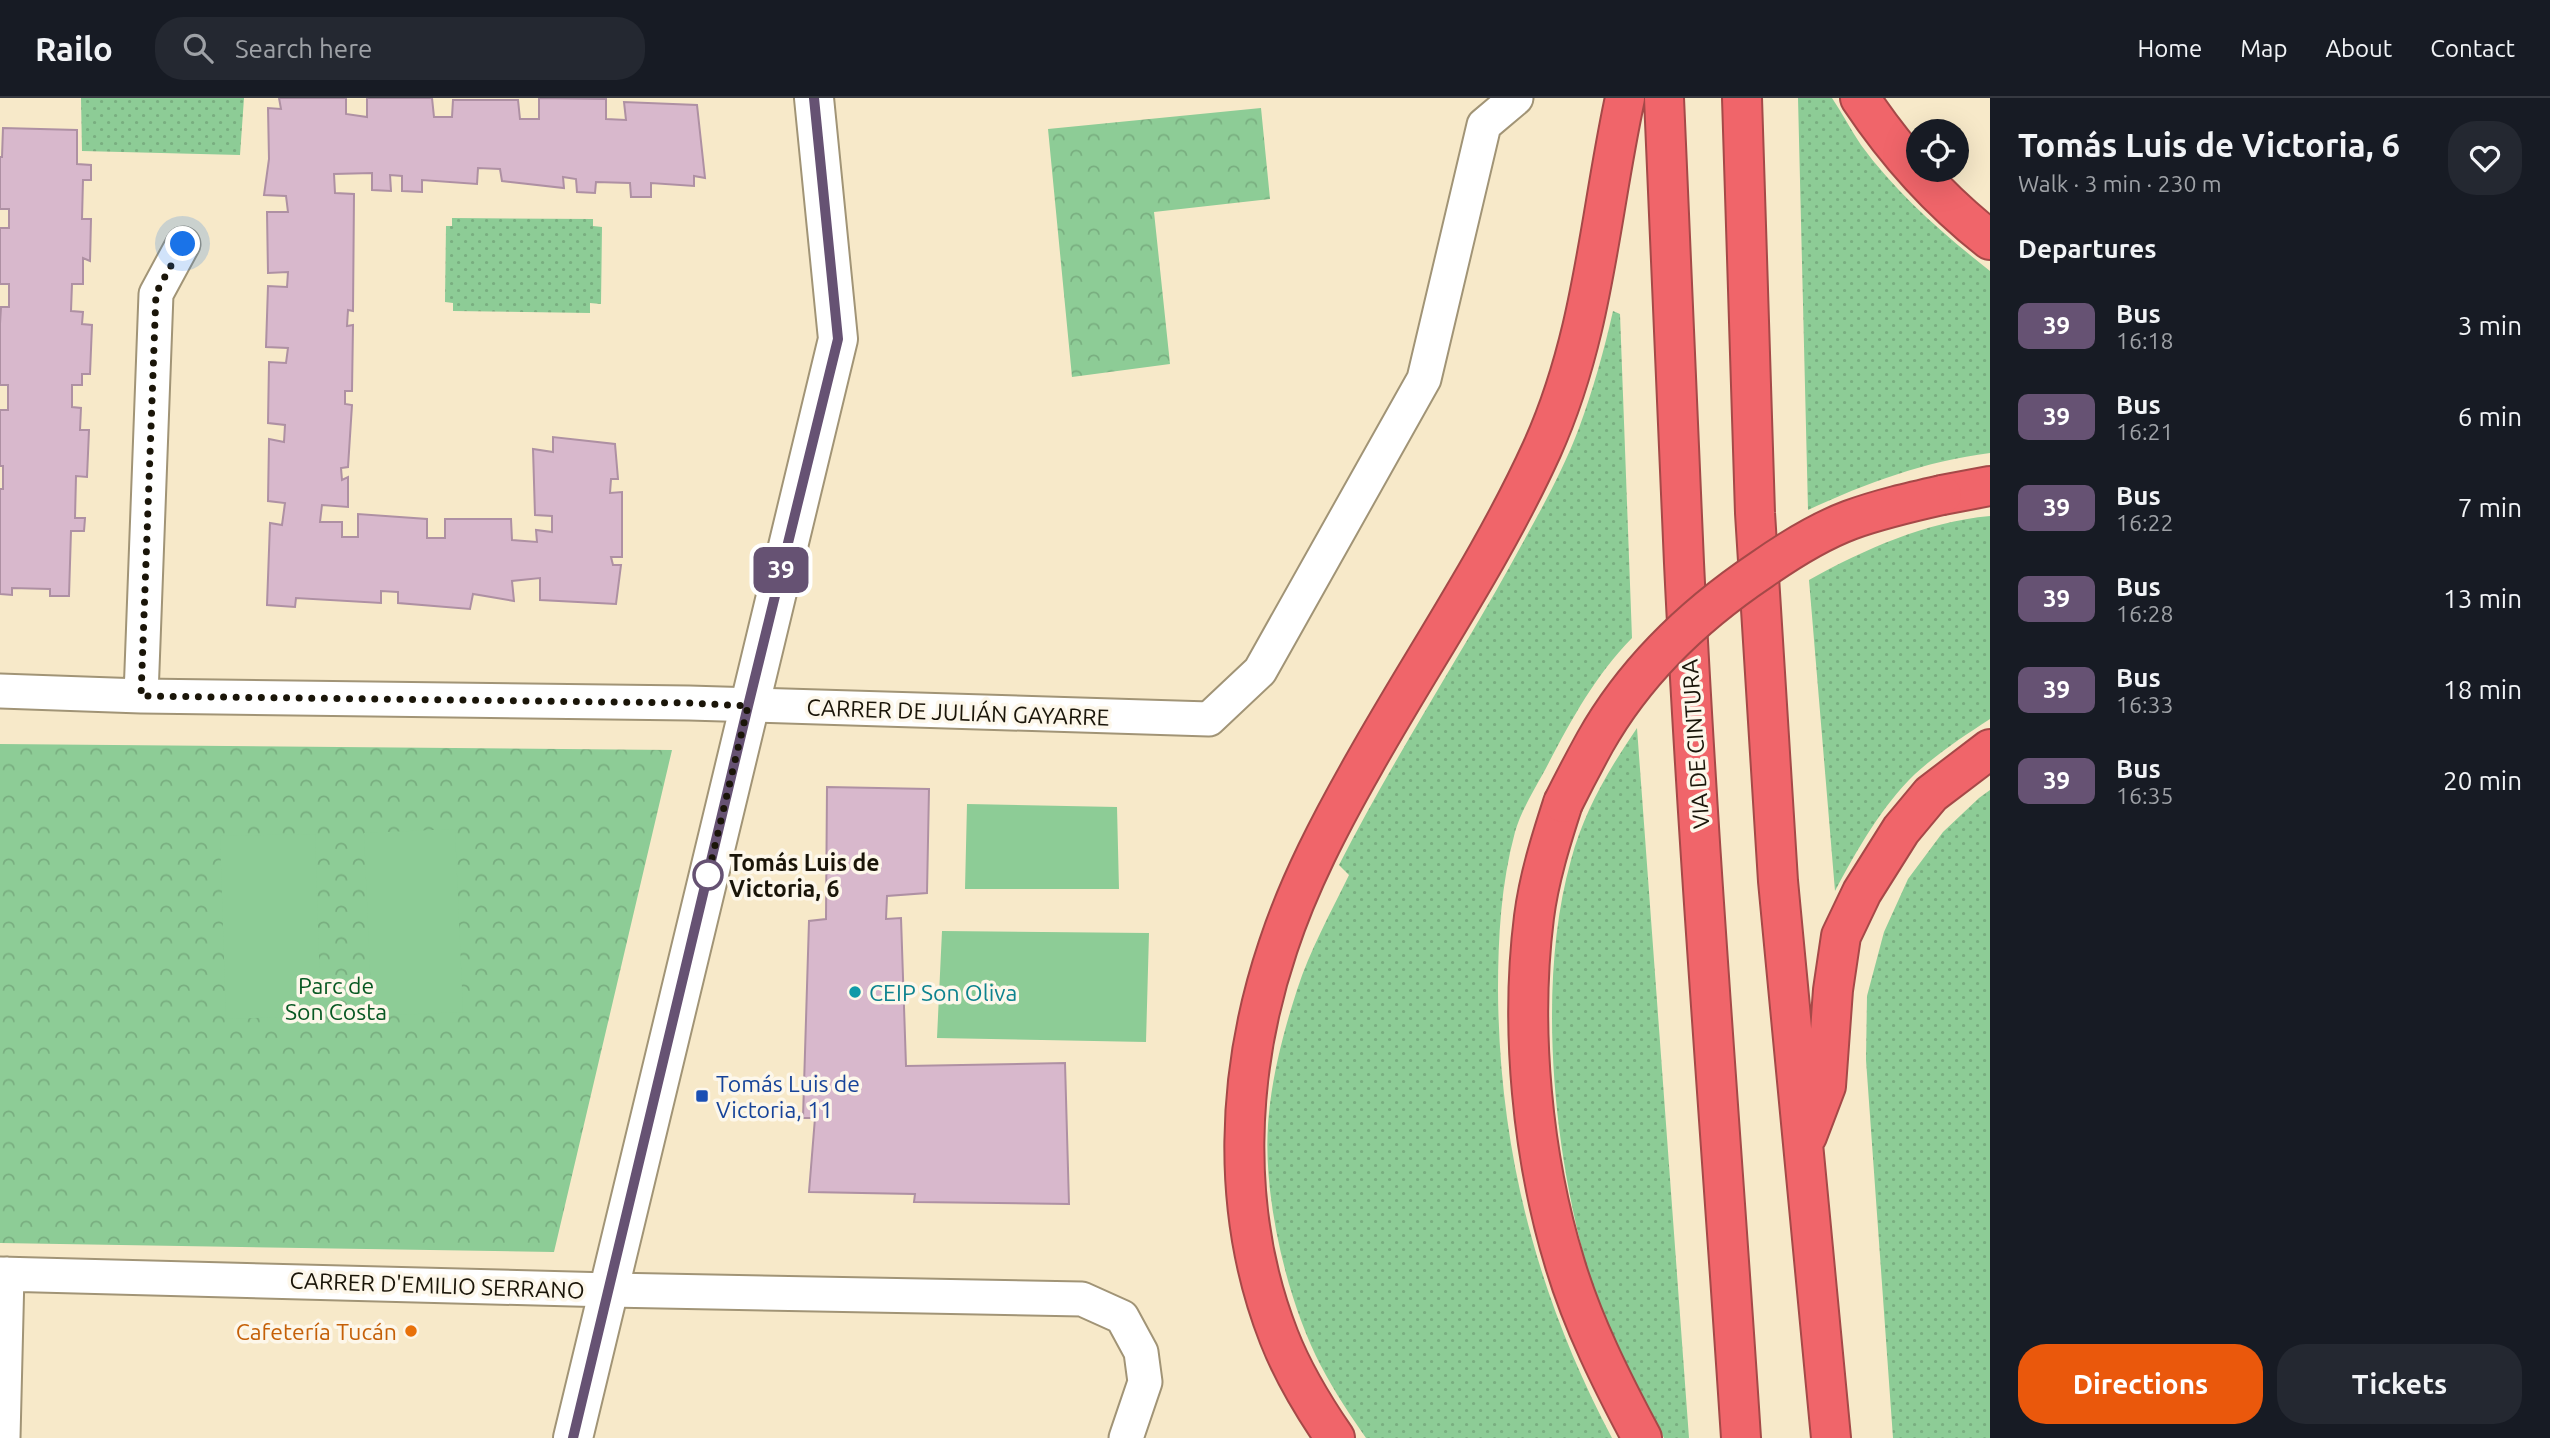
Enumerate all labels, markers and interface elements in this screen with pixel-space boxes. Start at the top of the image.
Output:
search box [155,17,645,80]
icon: search [179,29,217,67]
text: Railo [35,30,113,67]
text: Search here [235,34,372,63]
text: Home [2137,35,2202,62]
text: Map [2240,35,2287,62]
text: About [2325,35,2392,62]
text: Contact [2430,35,2515,62]
map controls [1906,119,1969,182]
button: locate [1906,119,1969,182]
button: heart [2448,121,2522,195]
text: Tomás Luis de Victoria, 6 [2018,126,2400,163]
text: Walk · 3 min · 230 m [2018,171,2222,196]
your location [165,226,200,261]
text: Departures [2018,234,2156,263]
text: Bus [2116,299,2161,328]
text: 3 min [2458,311,2522,340]
text: 39 [2043,312,2070,339]
text: 16:18 [2116,328,2174,353]
text: Bus [2116,390,2161,419]
text: 6 min [2458,402,2522,431]
text: 39 [2043,403,2070,430]
text: 16:21 [2116,419,2174,444]
text: Bus [2116,481,2161,510]
text: 7 min [2458,493,2522,522]
text: 39 [2043,494,2070,521]
text: 16:22 [2116,510,2174,535]
line badge: 39 [750,547,812,593]
text: 39 [767,556,795,583]
text: Bus [2116,572,2161,601]
text: 13 min [2443,584,2522,613]
text: 39 [2043,585,2070,612]
text: 16:28 [2116,601,2174,626]
street label: VIA DE CINTURA [1677,658,1713,830]
text: Bus [2116,663,2161,692]
text: 18 min [2443,675,2522,704]
text: 39 [2043,676,2070,703]
text: 16:33 [2116,692,2174,717]
street label: CARRER DE JULIÁN GAYARRE [806,693,1110,730]
text: Bus [2116,754,2161,783]
text: 20 min [2443,766,2522,795]
text: 39 [2043,767,2070,794]
text: 16:35 [2116,783,2174,808]
place label: Tomás Luis de Victoria, 6 [729,850,880,902]
marker: Tomás Luis de Victoria, 6 [693,860,723,890]
park label: Parc de Son Costa [285,973,387,1024]
place label: CEIP Son Oliva [869,980,1017,1005]
marker: CEIP Son Oliva [847,984,863,1000]
place label: Tomás Luis de Victoria, 11 [716,1071,860,1122]
marker: Tomás Luis de Victoria, 11 [694,1088,710,1104]
street label: CARRER D'EMILIO SERRANO [289,1267,585,1303]
place label: Cafetería Tucán [236,1319,397,1344]
marker: Cafetería Tucán [403,1323,419,1339]
button: Directions [2018,1344,2263,1424]
button: Tickets [2277,1344,2522,1424]

